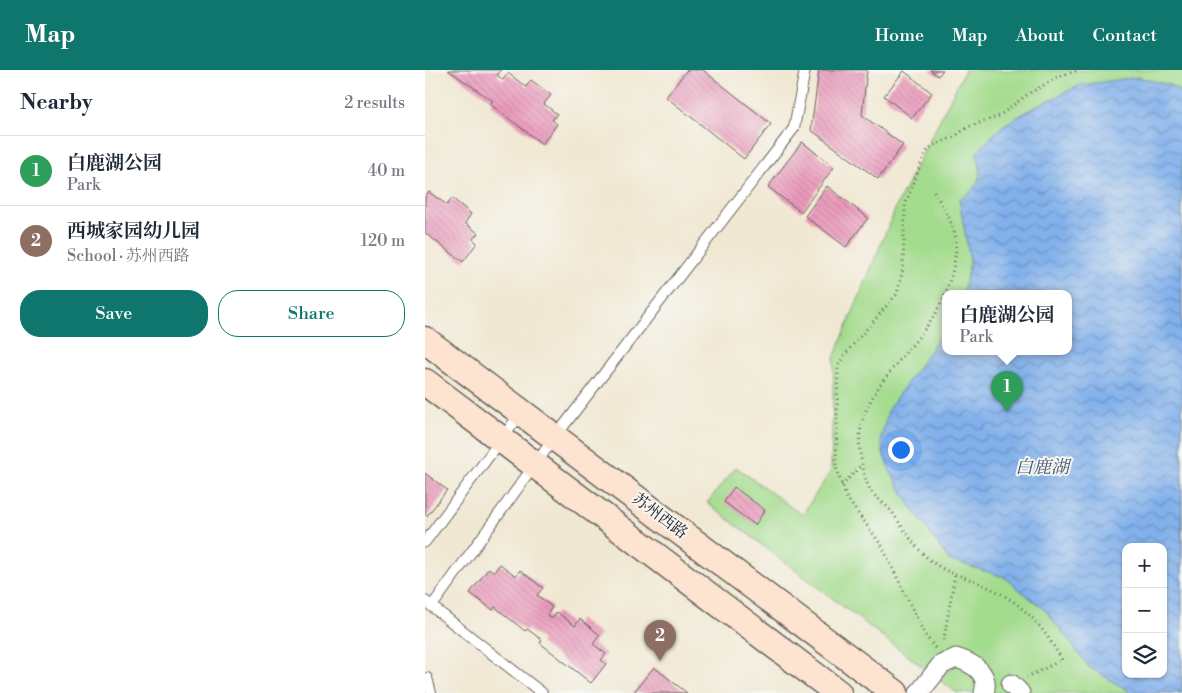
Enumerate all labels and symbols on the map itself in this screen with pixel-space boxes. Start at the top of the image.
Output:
pin: 1 [991,371,1023,412]
your location [888,437,914,463]
water label: 白鹿湖 [1015,456,1072,479]
street label: 苏州西路 [628,489,692,543]
pin: 2 [644,620,676,661]

